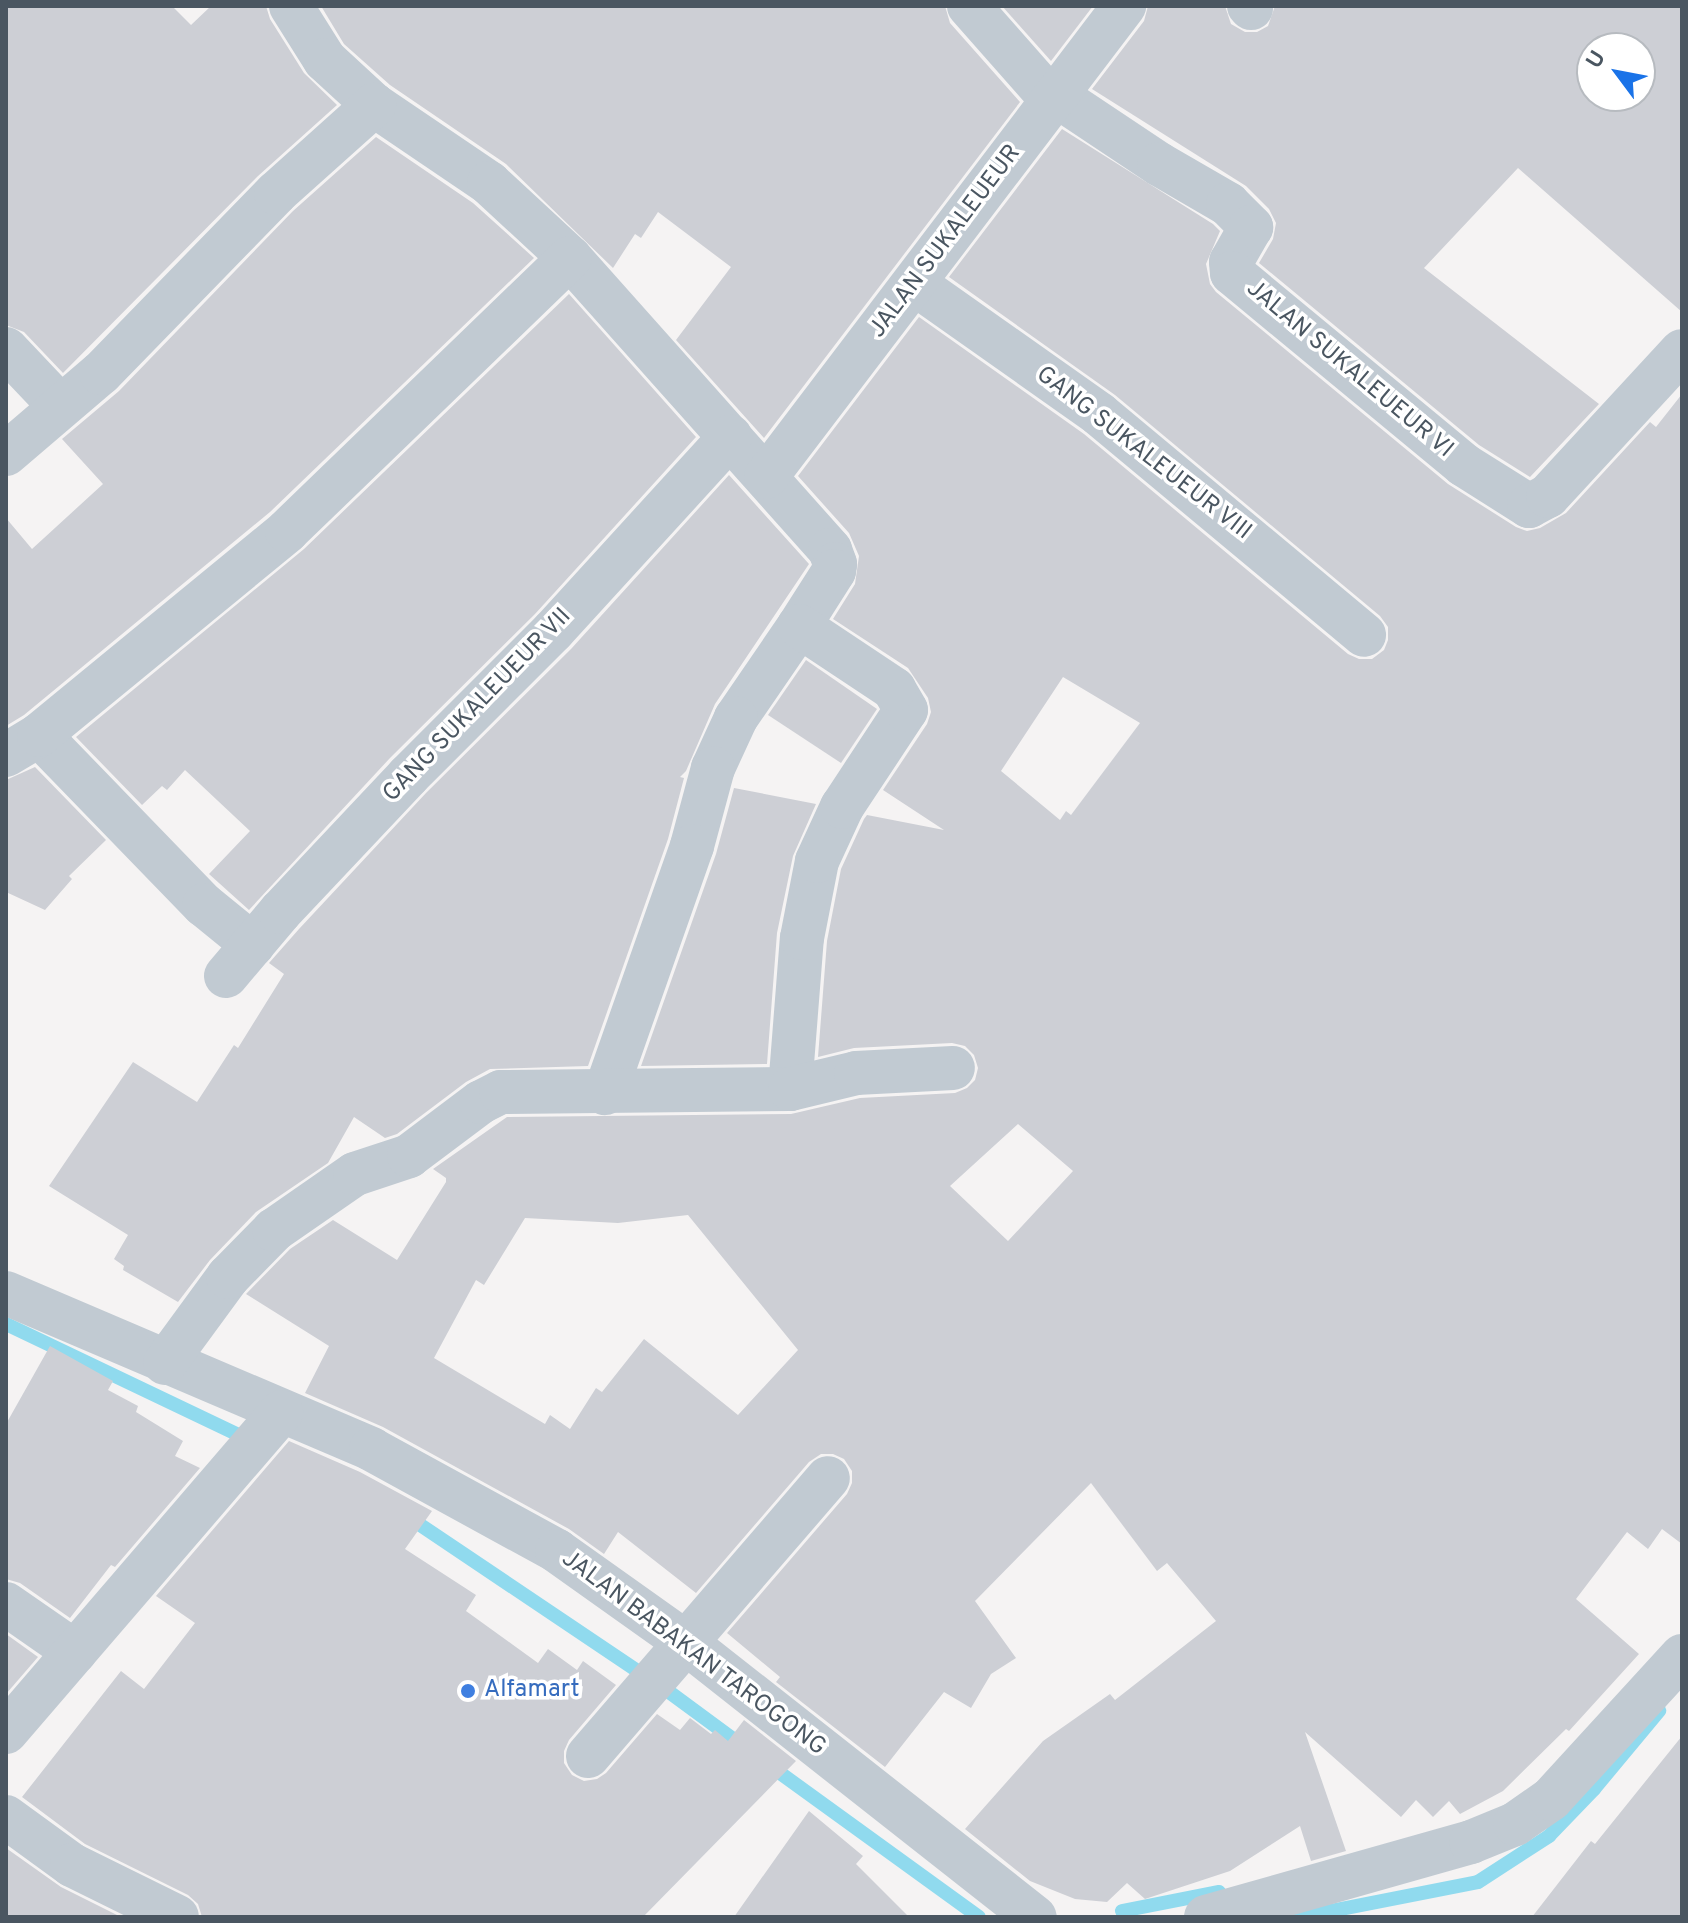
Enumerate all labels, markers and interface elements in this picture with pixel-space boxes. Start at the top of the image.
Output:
north arrow [1576,32,1656,112]
text: U [1581,46,1613,74]
street label: JALAN SUKALEUEUR [864,140,1028,344]
street label: JALAN SUKALEUEUR VI [1239,275,1459,465]
street label: GANG SUKALEUEUR VIII [1029,361,1257,547]
street label: GANG SUKALEUEUR VII [378,603,578,809]
street label: JALAN BABAKAN TAROGONG [555,1545,831,1763]
place label: Alfamart [484,1677,580,1705]
marker: Alfamart [459,1682,477,1700]

